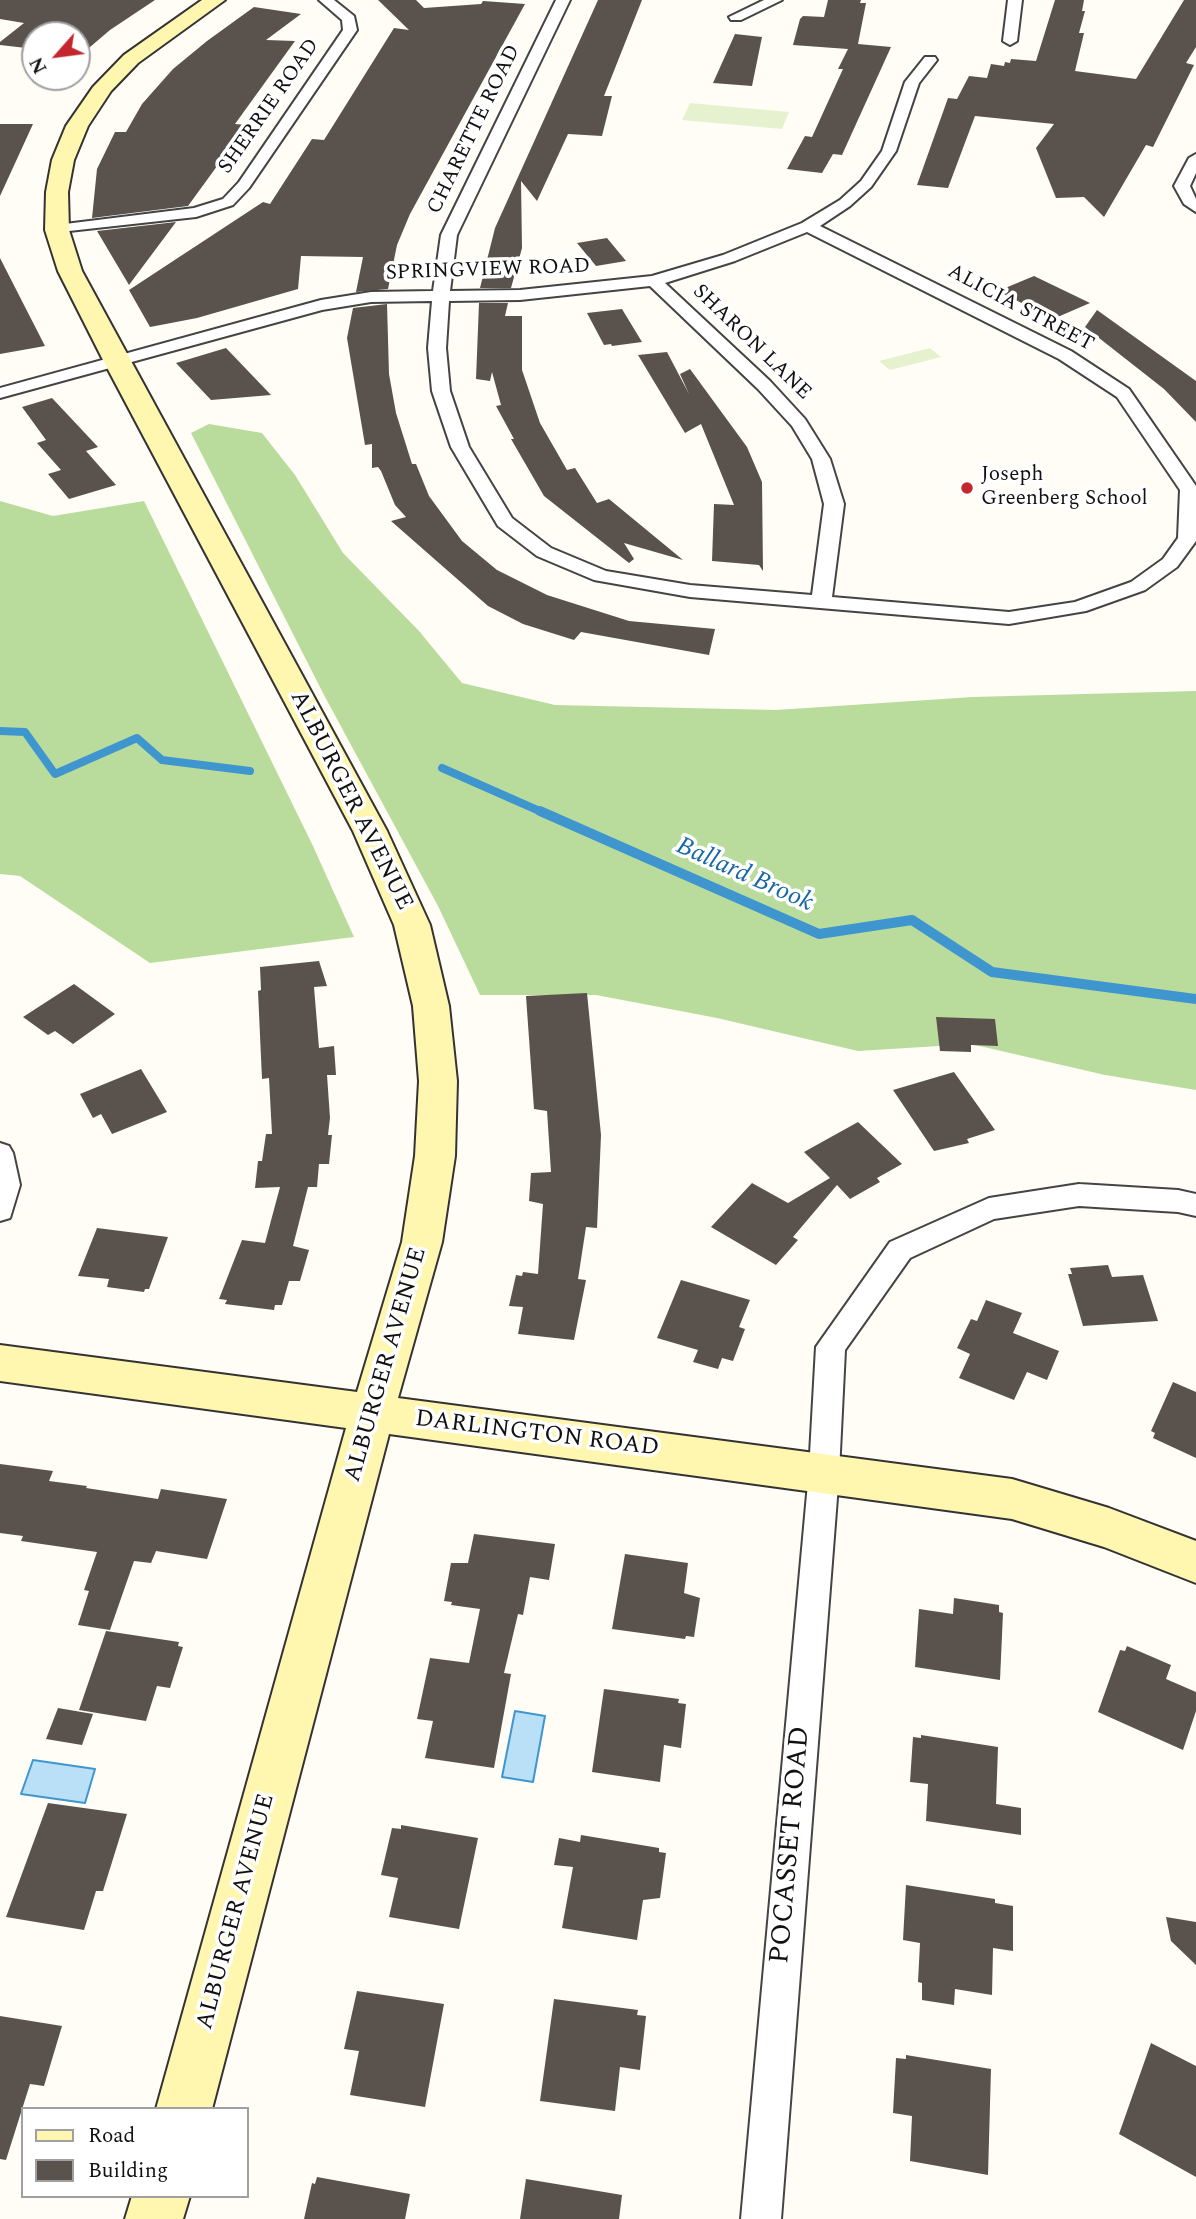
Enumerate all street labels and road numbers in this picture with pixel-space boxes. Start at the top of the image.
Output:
street label: SHERRIE ROAD [214,35,326,179]
street label: CHARETTE ROAD [423,41,527,219]
street label: SPRINGVIEW ROAD [385,255,591,287]
street label: ALICIA STREET [942,260,1098,358]
street label: SHARON LANE [686,280,816,406]
street label: ALBURGER AVENUE [282,686,418,916]
street label: ALBURGER AVENUE [340,1244,434,1486]
street label: DARLINGTON ROAD [413,1406,661,1464]
street label: POCASSET ROAD [765,1725,819,1965]
street label: ALBURGER AVENUE [192,1791,282,2033]

